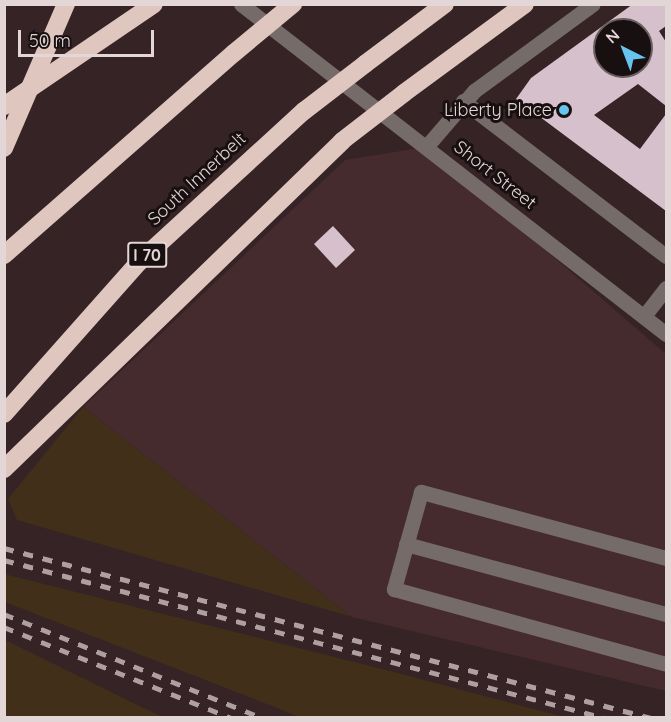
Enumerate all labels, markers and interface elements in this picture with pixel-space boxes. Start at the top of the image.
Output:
scale bar [21,18,158,56]
north arrow [593,18,653,78]
text: N [601,25,623,47]
text: 50 m [29,29,71,52]
place label: Liberty Place [444,99,552,121]
marker: Liberty Place [557,103,571,117]
street label: South Innerbelt [144,128,250,230]
street label: Short Street [450,136,540,214]
road number: I 70 [126,242,168,268]

